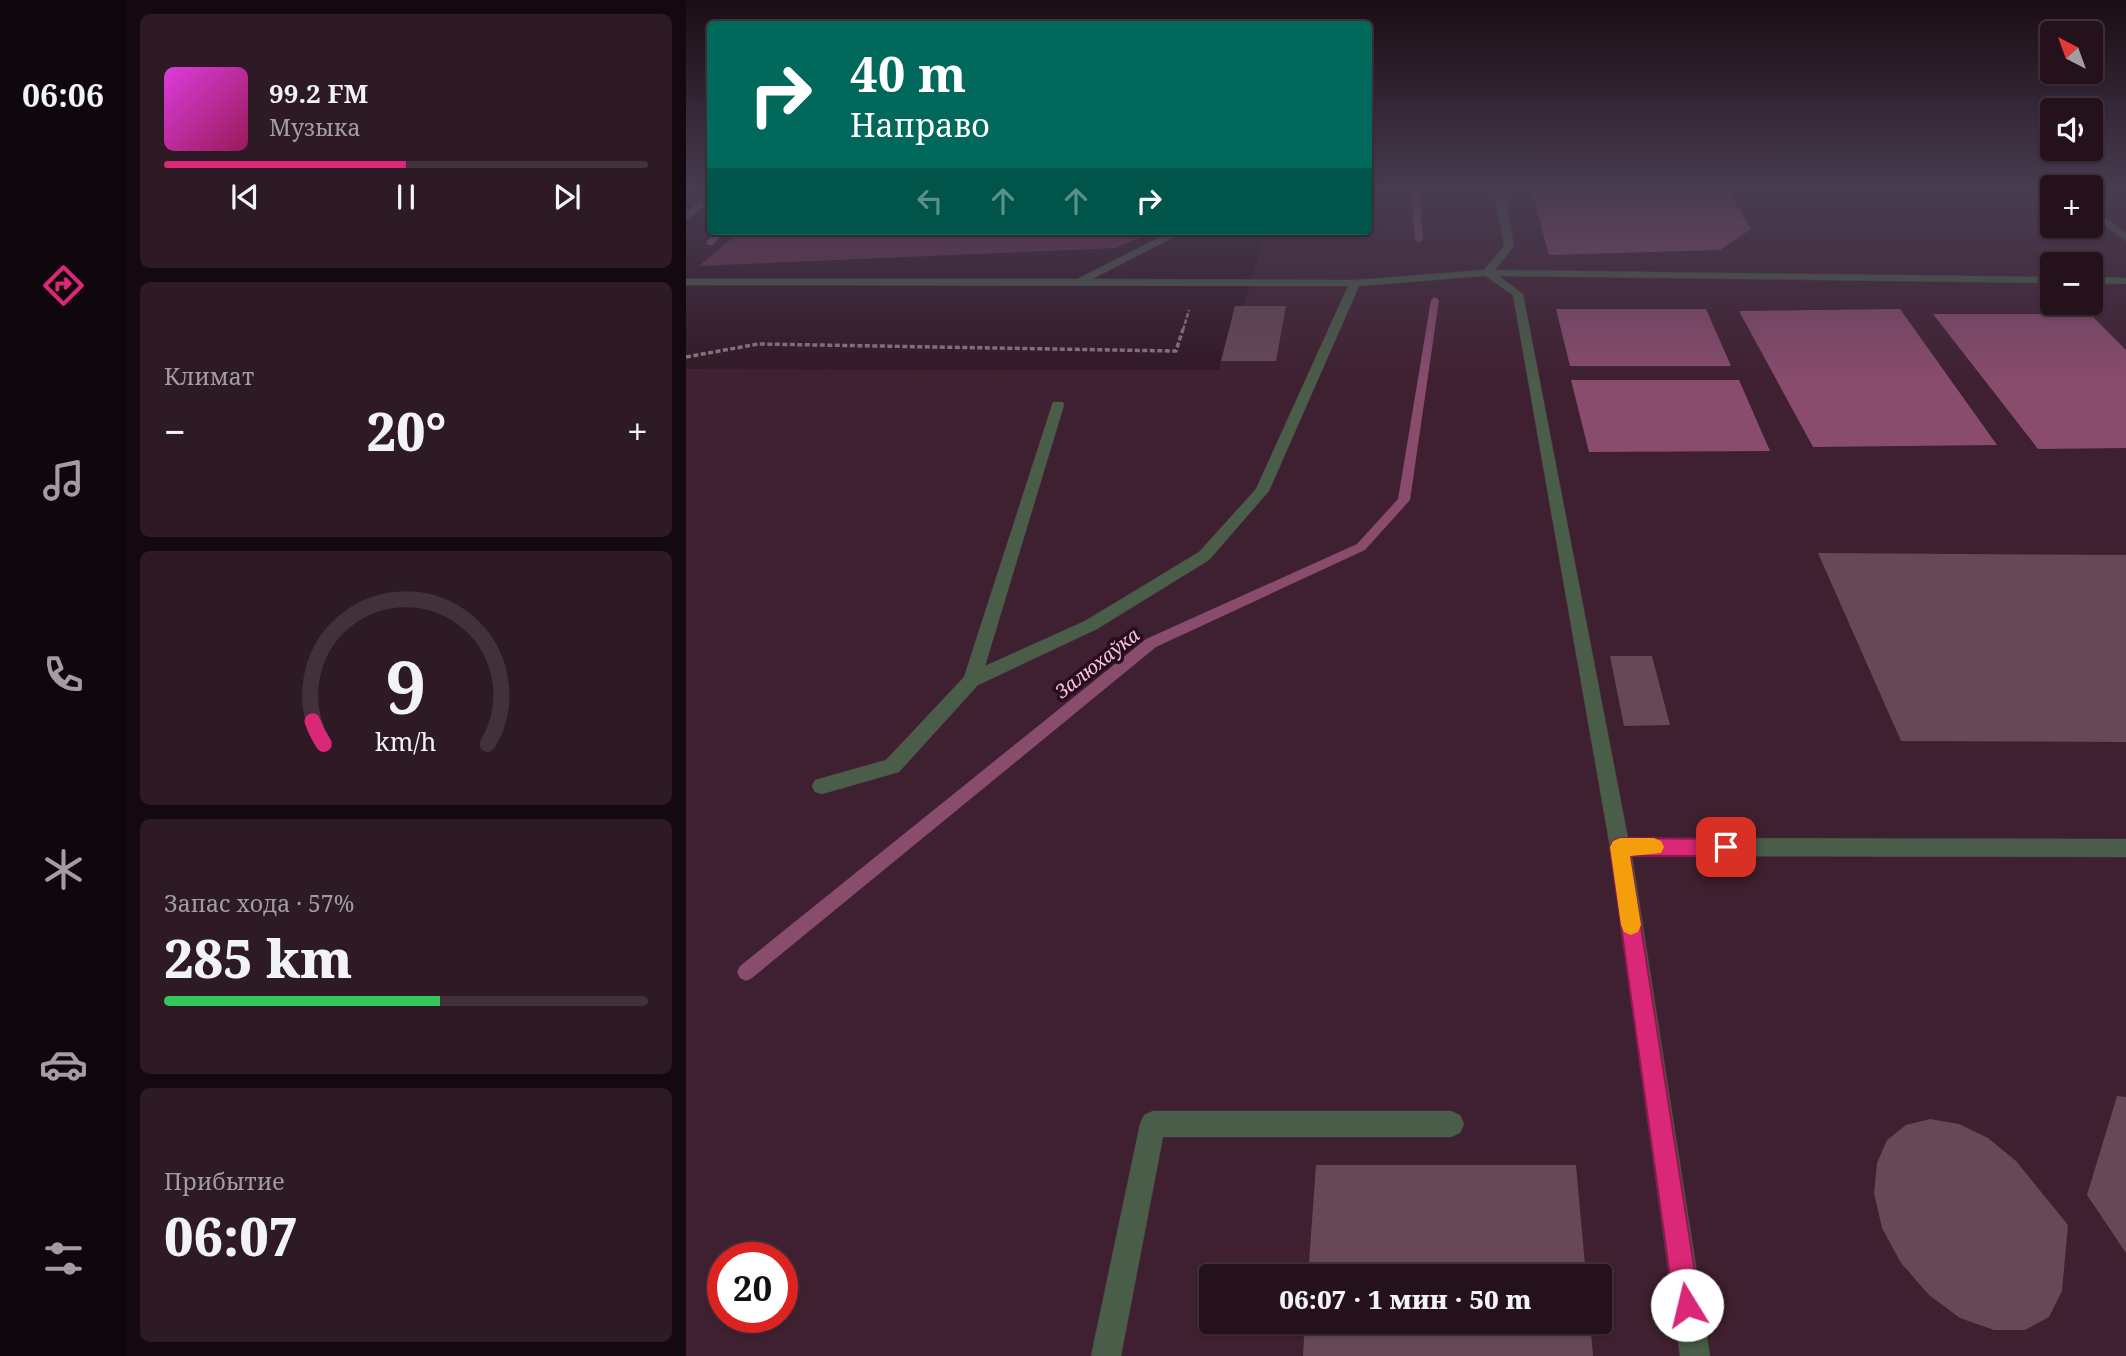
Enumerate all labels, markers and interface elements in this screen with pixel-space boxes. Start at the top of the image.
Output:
north arrow [2040,21,2104,84]
map controls [2040,21,2103,315]
text: 40 m [850,40,966,106]
icon: right [735,49,826,140]
text: 06:06 [22,73,104,116]
text: 99.2 FM [269,75,368,111]
button: sound [2040,98,2103,161]
text: Направо [850,103,990,146]
text: Музыка [269,111,361,143]
button: + [2040,175,2103,238]
icon: previous [226,178,264,216]
icon: pause [387,178,425,216]
icon: next [548,178,586,216]
icon: left [911,182,949,220]
icon: ahead [984,182,1022,220]
icon: ahead [1057,182,1095,220]
icon: right [1130,182,1168,220]
button: − [2040,252,2103,315]
icon: directions [39,261,88,310]
text: Климат [164,360,254,392]
text: 20° [366,395,446,466]
text: − [164,405,186,457]
text: + [627,405,648,457]
icon: music [39,456,88,505]
water label: Залюхаўка [1049,622,1145,704]
text: 9 [385,636,427,735]
icon: phone [39,650,88,699]
text: km/h [375,724,437,758]
pin [1696,817,1756,877]
icon: arrive [1707,828,1745,866]
icon: climate [39,845,88,894]
text: Запас хода · 57% [164,887,354,919]
text: 285 km [164,922,352,993]
icon: car [39,1040,88,1089]
text: Прибытие [164,1165,285,1197]
text: 06:07 [164,1200,298,1271]
icon: filters [39,1234,88,1283]
speed limit sign: 20 [707,1242,798,1333]
position arrow [1650,1268,1724,1342]
text: 06:07 · 1 мин · 50 m [1279,1281,1532,1317]

